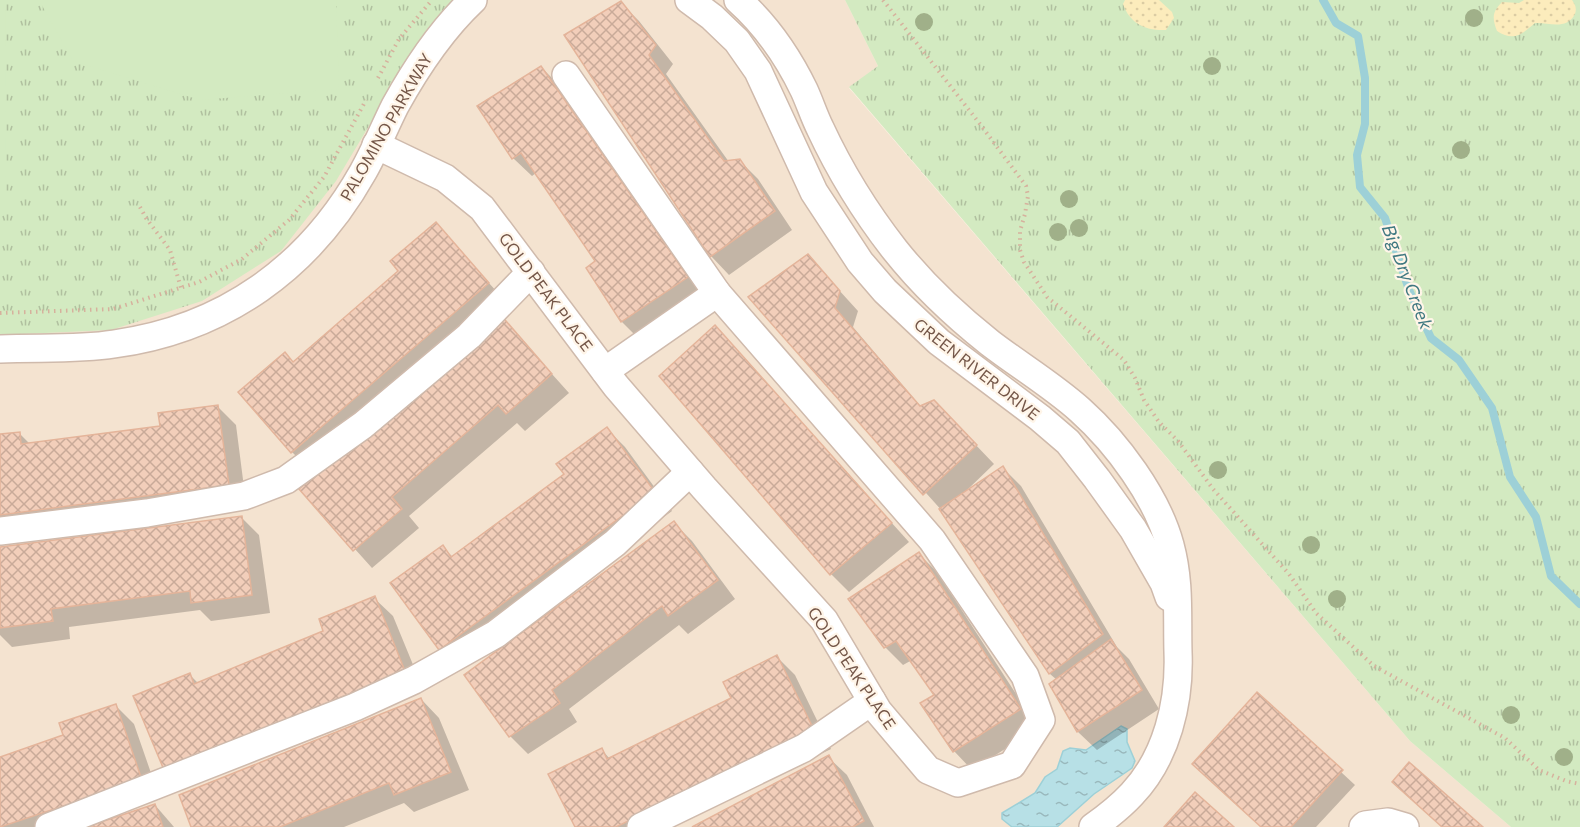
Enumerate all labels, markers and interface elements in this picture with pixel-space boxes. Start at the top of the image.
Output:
street label: PALOMINO PARKWAY [336,49,436,204]
water label: Big Dry Creek [1378,221,1438,333]
street label: GOLD PEAK PLACE [496,229,597,355]
street label: GREEN RIVER DRIVE [911,314,1044,423]
street label: GOLD PEAK PLACE [804,603,900,732]

